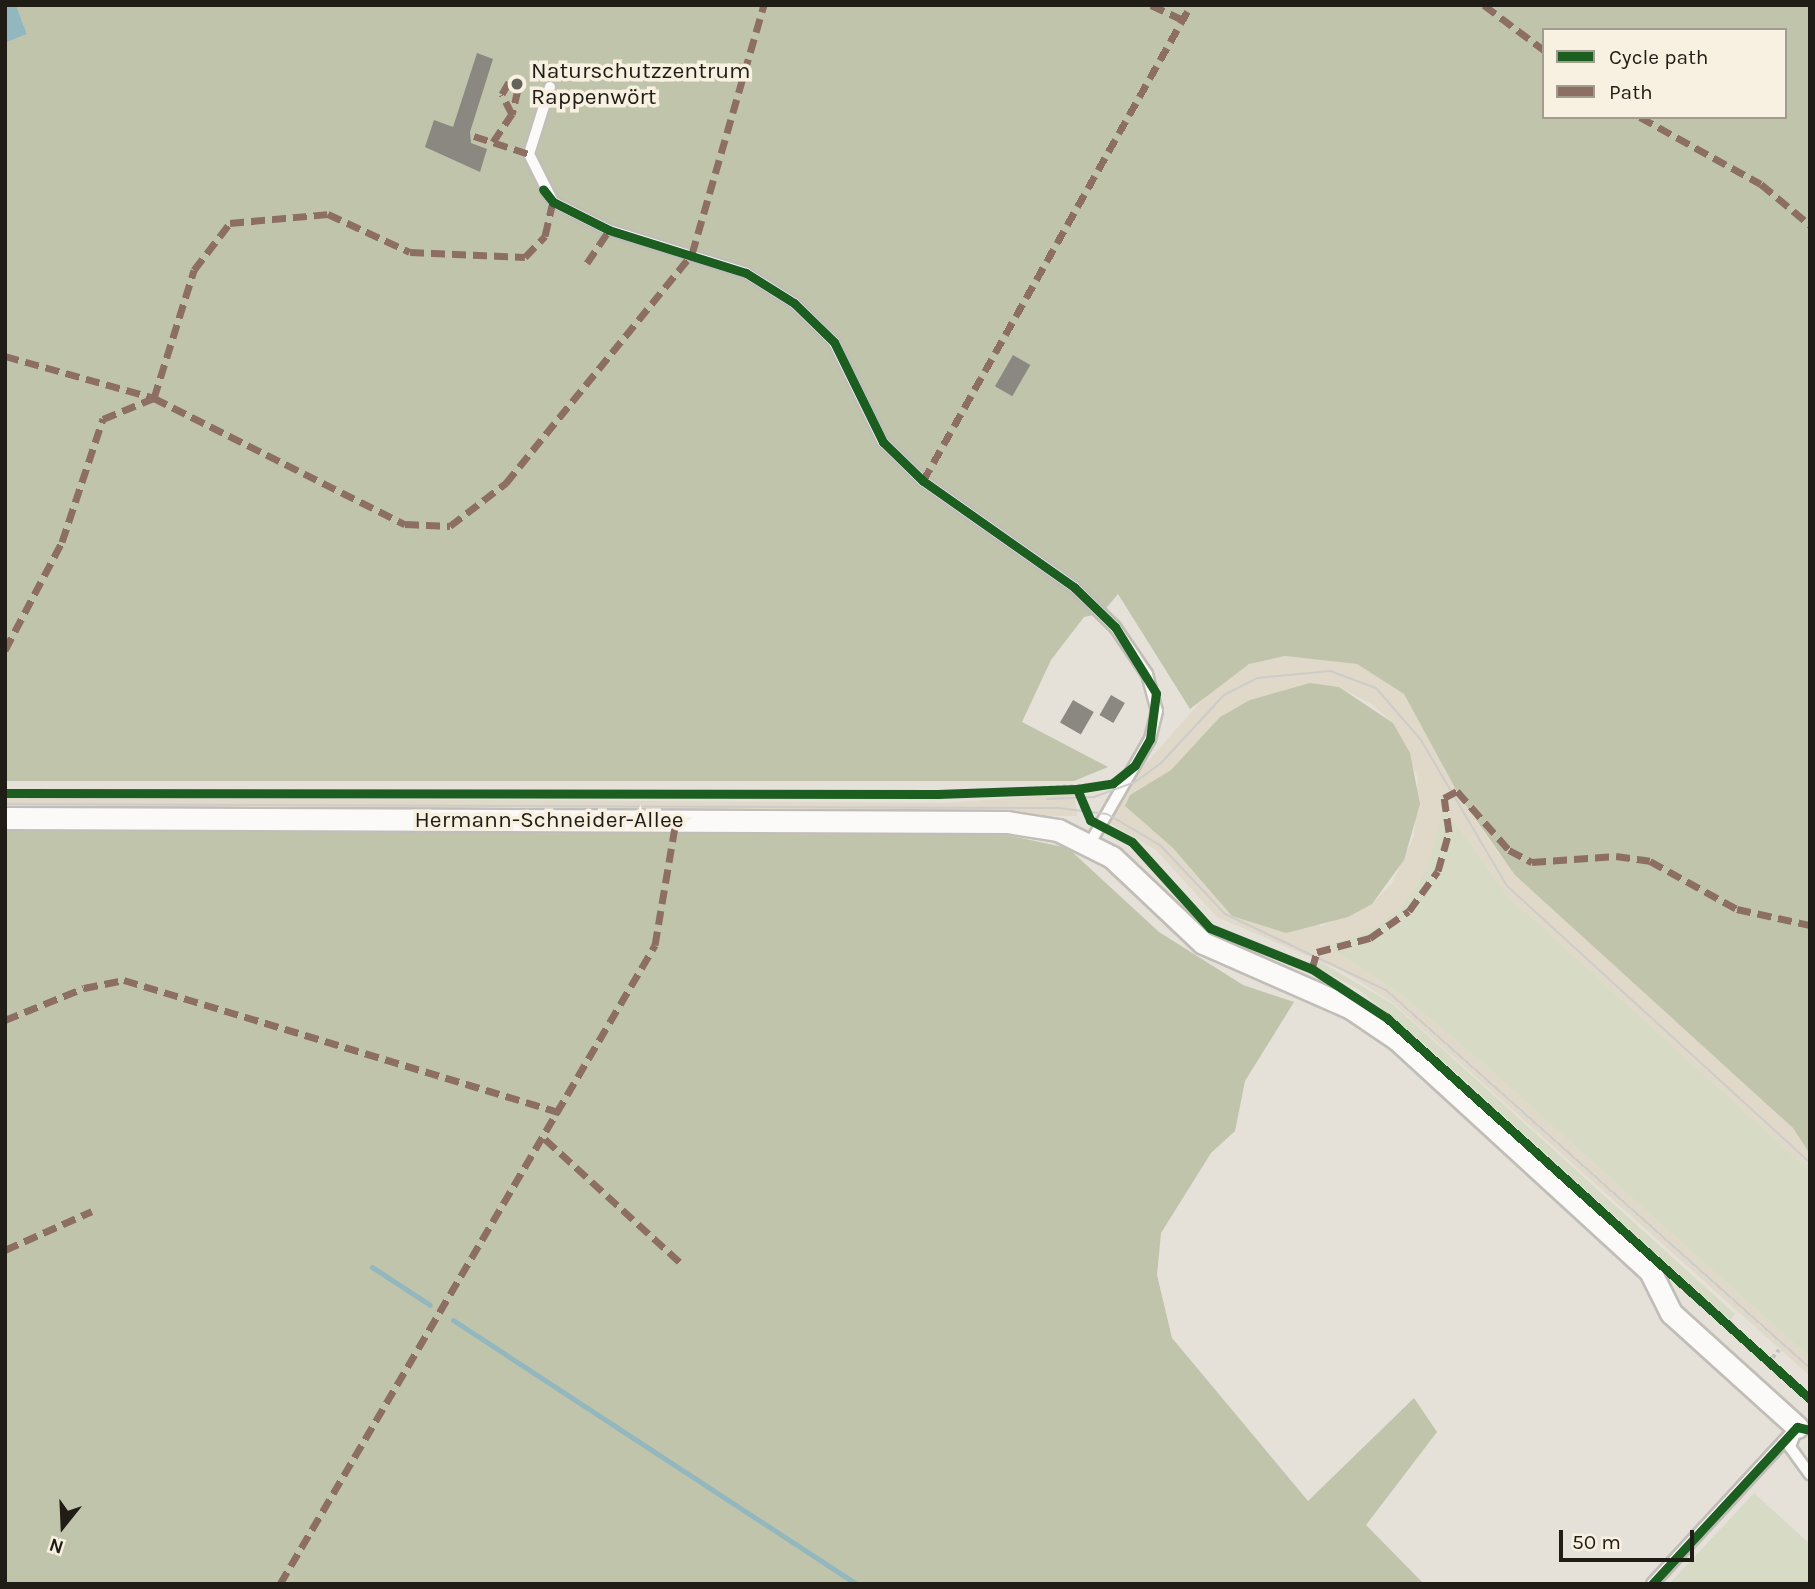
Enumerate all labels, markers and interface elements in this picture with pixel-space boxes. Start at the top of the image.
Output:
legend [1542,28,1787,119]
text: Cycle path [1609,45,1709,69]
place label: Naturschutzzentrum Rappenwört [531,57,751,111]
marker: Naturschutzzentrum Rappenwört [509,76,525,92]
text: Path [1609,80,1653,104]
street label: Hermann-Schneider-Allee [414,806,684,834]
north arrow [28,1491,98,1561]
scale bar [1563,1516,1698,1560]
text: 50 m [1572,1530,1621,1554]
text: N [47,1533,66,1559]

